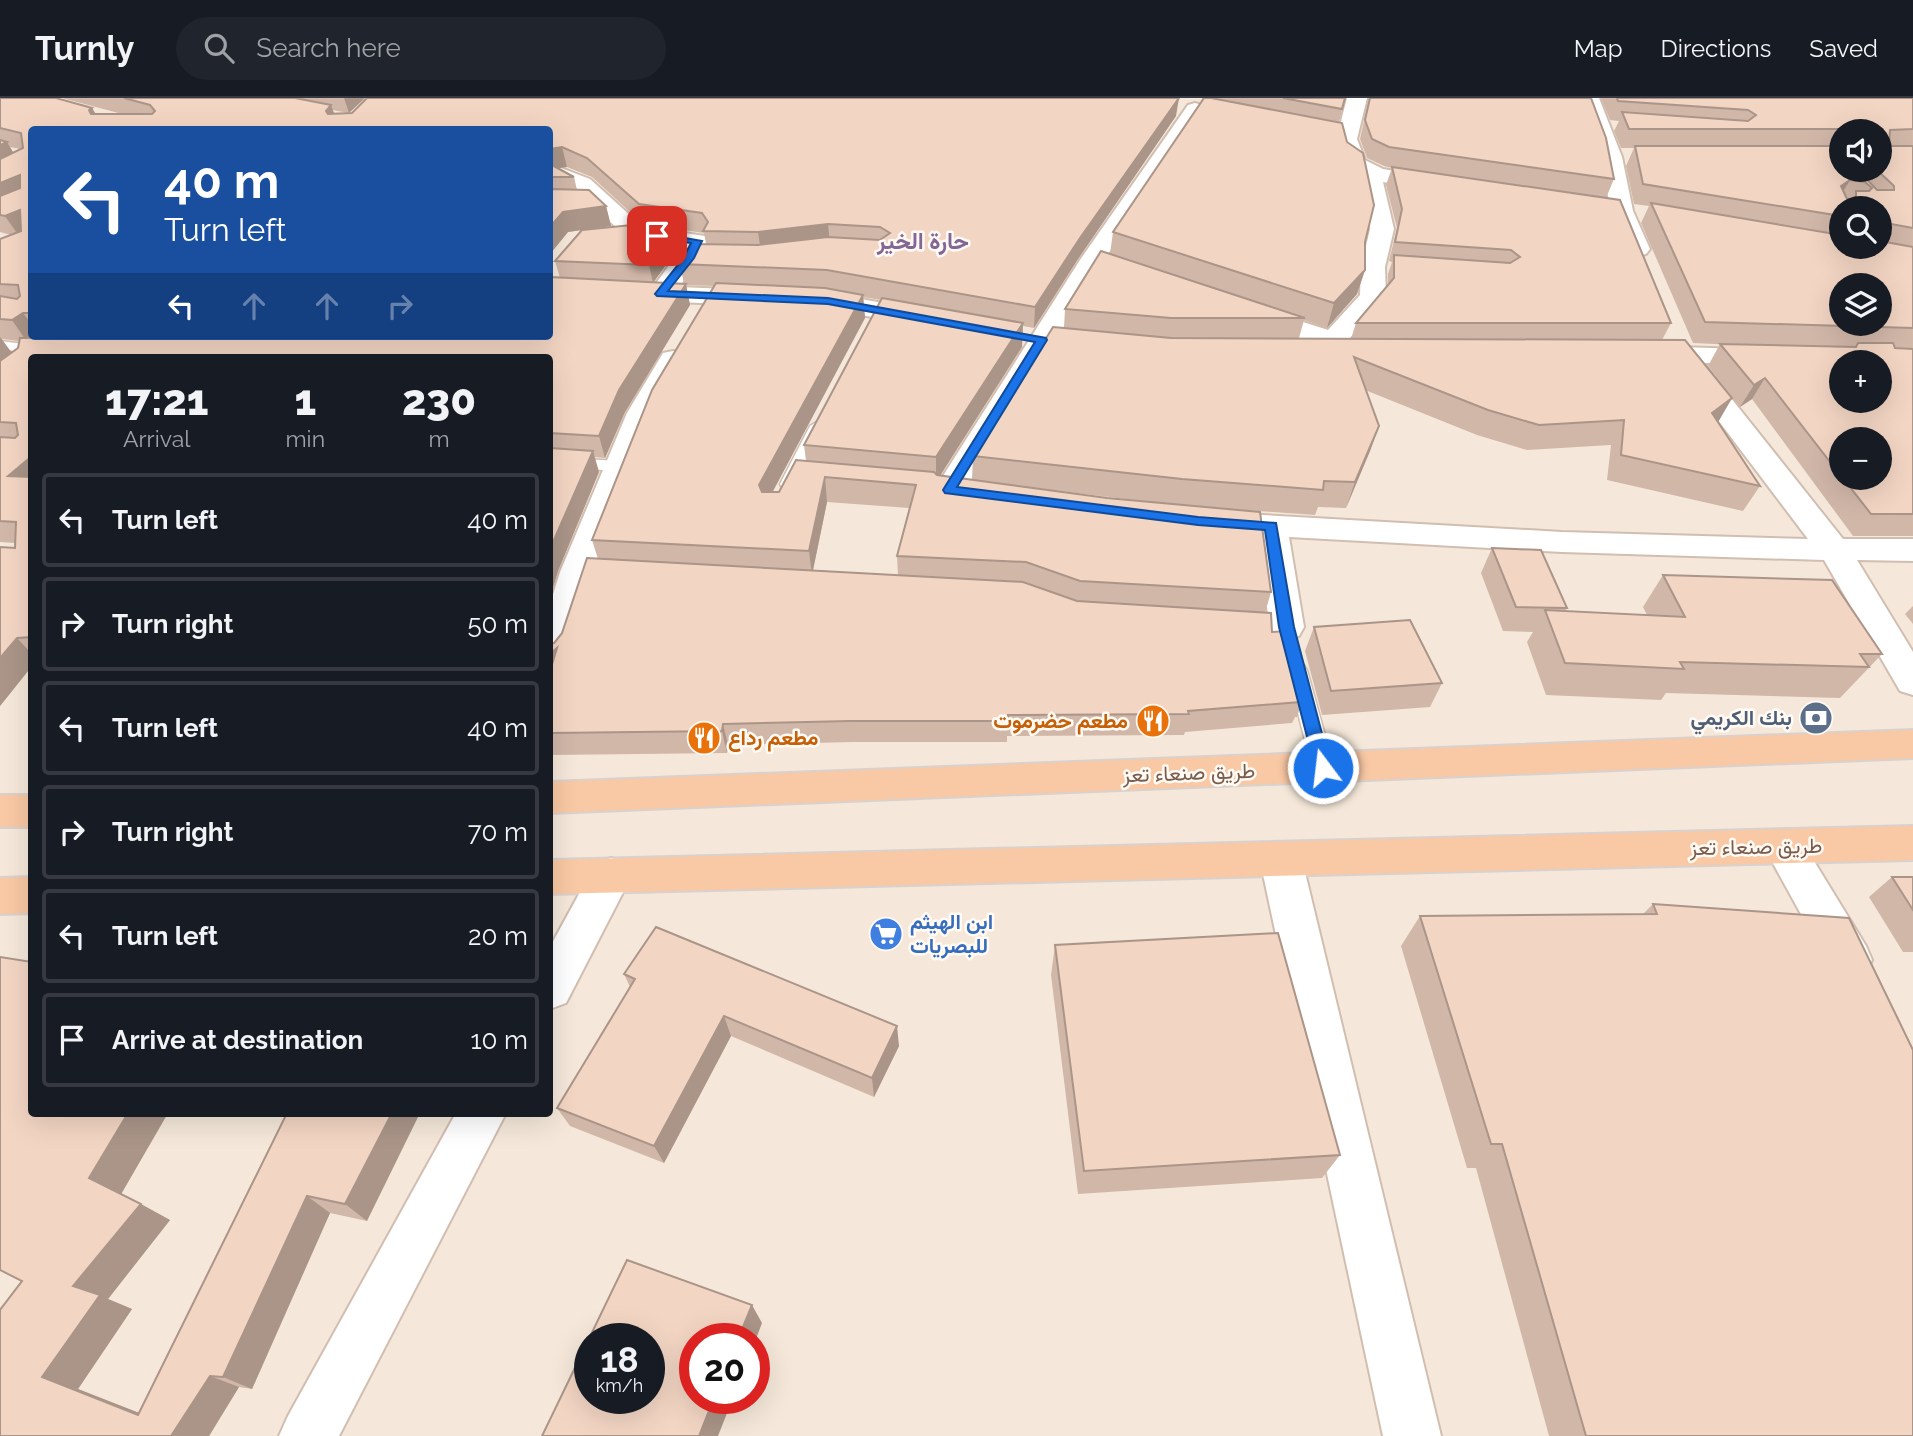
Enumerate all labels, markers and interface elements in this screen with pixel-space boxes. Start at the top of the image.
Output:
search box [176,17,666,80]
text: Turnly [35,29,134,68]
icon: search [200,29,238,67]
text: Search here [256,33,401,63]
text: Map [1574,34,1623,63]
text: Directions [1661,34,1771,63]
text: Saved [1809,34,1878,63]
map controls [1829,119,1892,490]
button: sound [1829,119,1892,182]
text: 40 m [164,152,279,209]
icon: left [49,154,140,245]
button: search [1829,196,1892,259]
pin [627,206,687,266]
text: Turn left [164,211,286,248]
icon: arrive [638,217,676,255]
district label: حارة الخير [876,227,969,256]
button: layers [1829,273,1892,336]
icon: left [162,287,200,325]
icon: ahead [235,287,273,325]
icon: ahead [308,287,346,325]
icon: right [381,287,419,325]
button: + [1829,350,1892,413]
text: 17:21 [105,376,209,425]
text: 1 [294,376,316,425]
text: 230 [402,376,476,425]
text: Arrival [123,425,190,452]
text: min [285,425,325,452]
text: m [428,425,450,452]
button: − [1829,427,1892,490]
icon: left [53,501,91,539]
text: Turn left [112,505,218,535]
text: 40 m [467,505,528,535]
icon: right [53,605,91,643]
text: Turn right [112,609,233,639]
text: 50 m [467,609,528,639]
bank icon: بنك الكريمي [1797,699,1835,737]
restaurant icon: مطعم حضرموت [1134,702,1172,740]
place label: بنك الكريمي [1691,705,1792,735]
place label: مطعم حضرموت [993,708,1128,735]
icon: left [53,709,91,747]
text: Turn left [112,713,218,743]
text: 40 m [467,713,528,743]
restaurant icon: مطعم رداع [685,719,723,757]
place label: مطعم رداع [728,725,818,752]
position arrow [1286,731,1360,805]
street label: طريق صنعاء تعز [1121,758,1256,788]
icon: right [53,813,91,851]
text: Turn right [112,817,233,847]
text: 70 m [468,817,528,847]
street label: طريق صنعاء تعز [1689,833,1822,861]
place label: ابن الهيثم للبصريات [910,909,993,959]
supermarket icon: ابن الهيثم للبصريات [867,915,905,953]
icon: left [53,917,91,955]
text: Turn left [112,921,218,951]
text: 20 m [468,921,528,951]
icon: arrive [53,1021,91,1059]
text: Arrive at destination [112,1025,363,1055]
text: 10 m [470,1025,528,1055]
speed limit sign: 20 [679,1323,770,1414]
text: 18 [600,1339,639,1380]
text: km/h [596,1375,643,1396]

